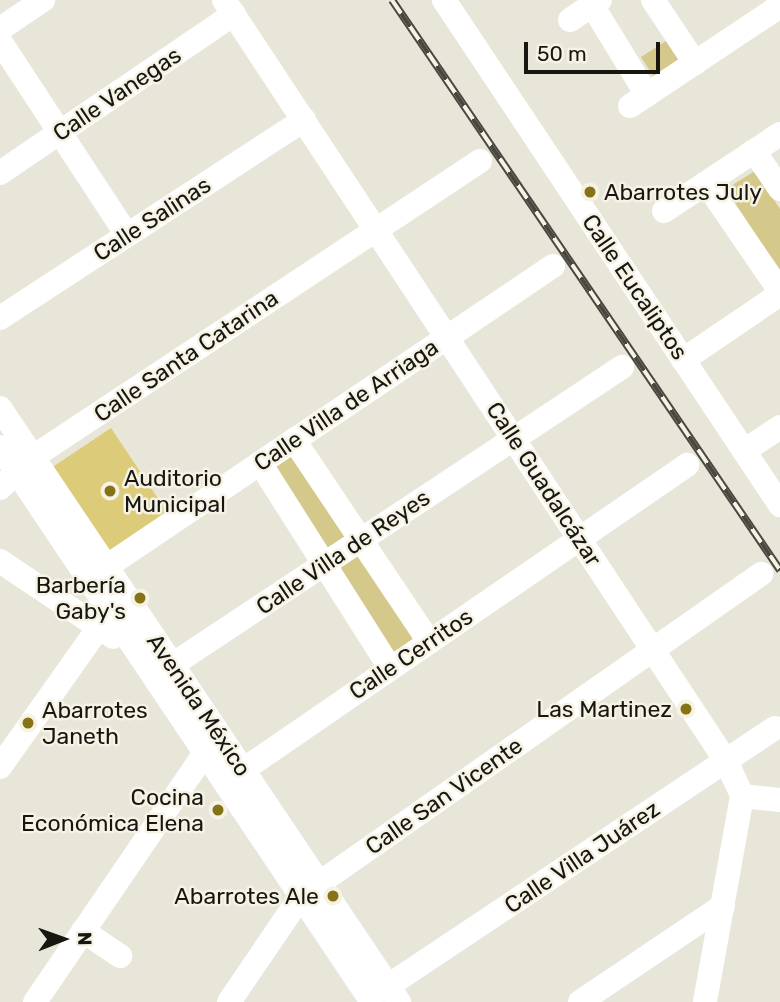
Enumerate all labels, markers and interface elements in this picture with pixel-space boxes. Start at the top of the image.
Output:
scale bar [528,28,664,72]
street label: Calle Vanegas [47,41,187,147]
text: 50 m [537,41,587,66]
street label: Calle Salinas [88,171,216,267]
place label: Abarrotes July [604,178,762,206]
marker: Abarrotes July [582,184,598,200]
street label: Calle Eucaliptos [576,209,694,365]
street label: Calle Santa Catarina [89,284,283,428]
street label: Calle Villa de Arriaga [248,333,444,477]
street label: Calle Guadalcázar [481,397,607,571]
place label: Auditorio Municipal [124,464,226,518]
marker: Auditorio Municipal [102,483,118,499]
street label: Calle Villa de Reyes [251,483,435,621]
place label: Barbería Gaby's [36,571,126,625]
marker: Barbería Gaby's [132,590,148,606]
street label: Calle Cerritos [344,603,478,705]
street label: Avenida México [141,628,257,782]
place label: Las Martinez [536,695,672,723]
place label: Abarrotes Janeth [42,696,148,750]
marker: Las Martinez [678,701,694,717]
marker: Abarrotes Janeth [20,715,36,731]
street label: Calle San Vicente [360,731,528,861]
place label: Cocina Económica Elena [21,783,204,837]
street label: Calle Villa Juárez [499,795,665,919]
marker: Cocina Económica Elena [210,802,226,818]
place label: Abarrotes Ale [174,882,319,910]
marker: Abarrotes Ale [325,888,341,904]
north arrow [28,904,98,974]
text: N [73,932,96,946]

